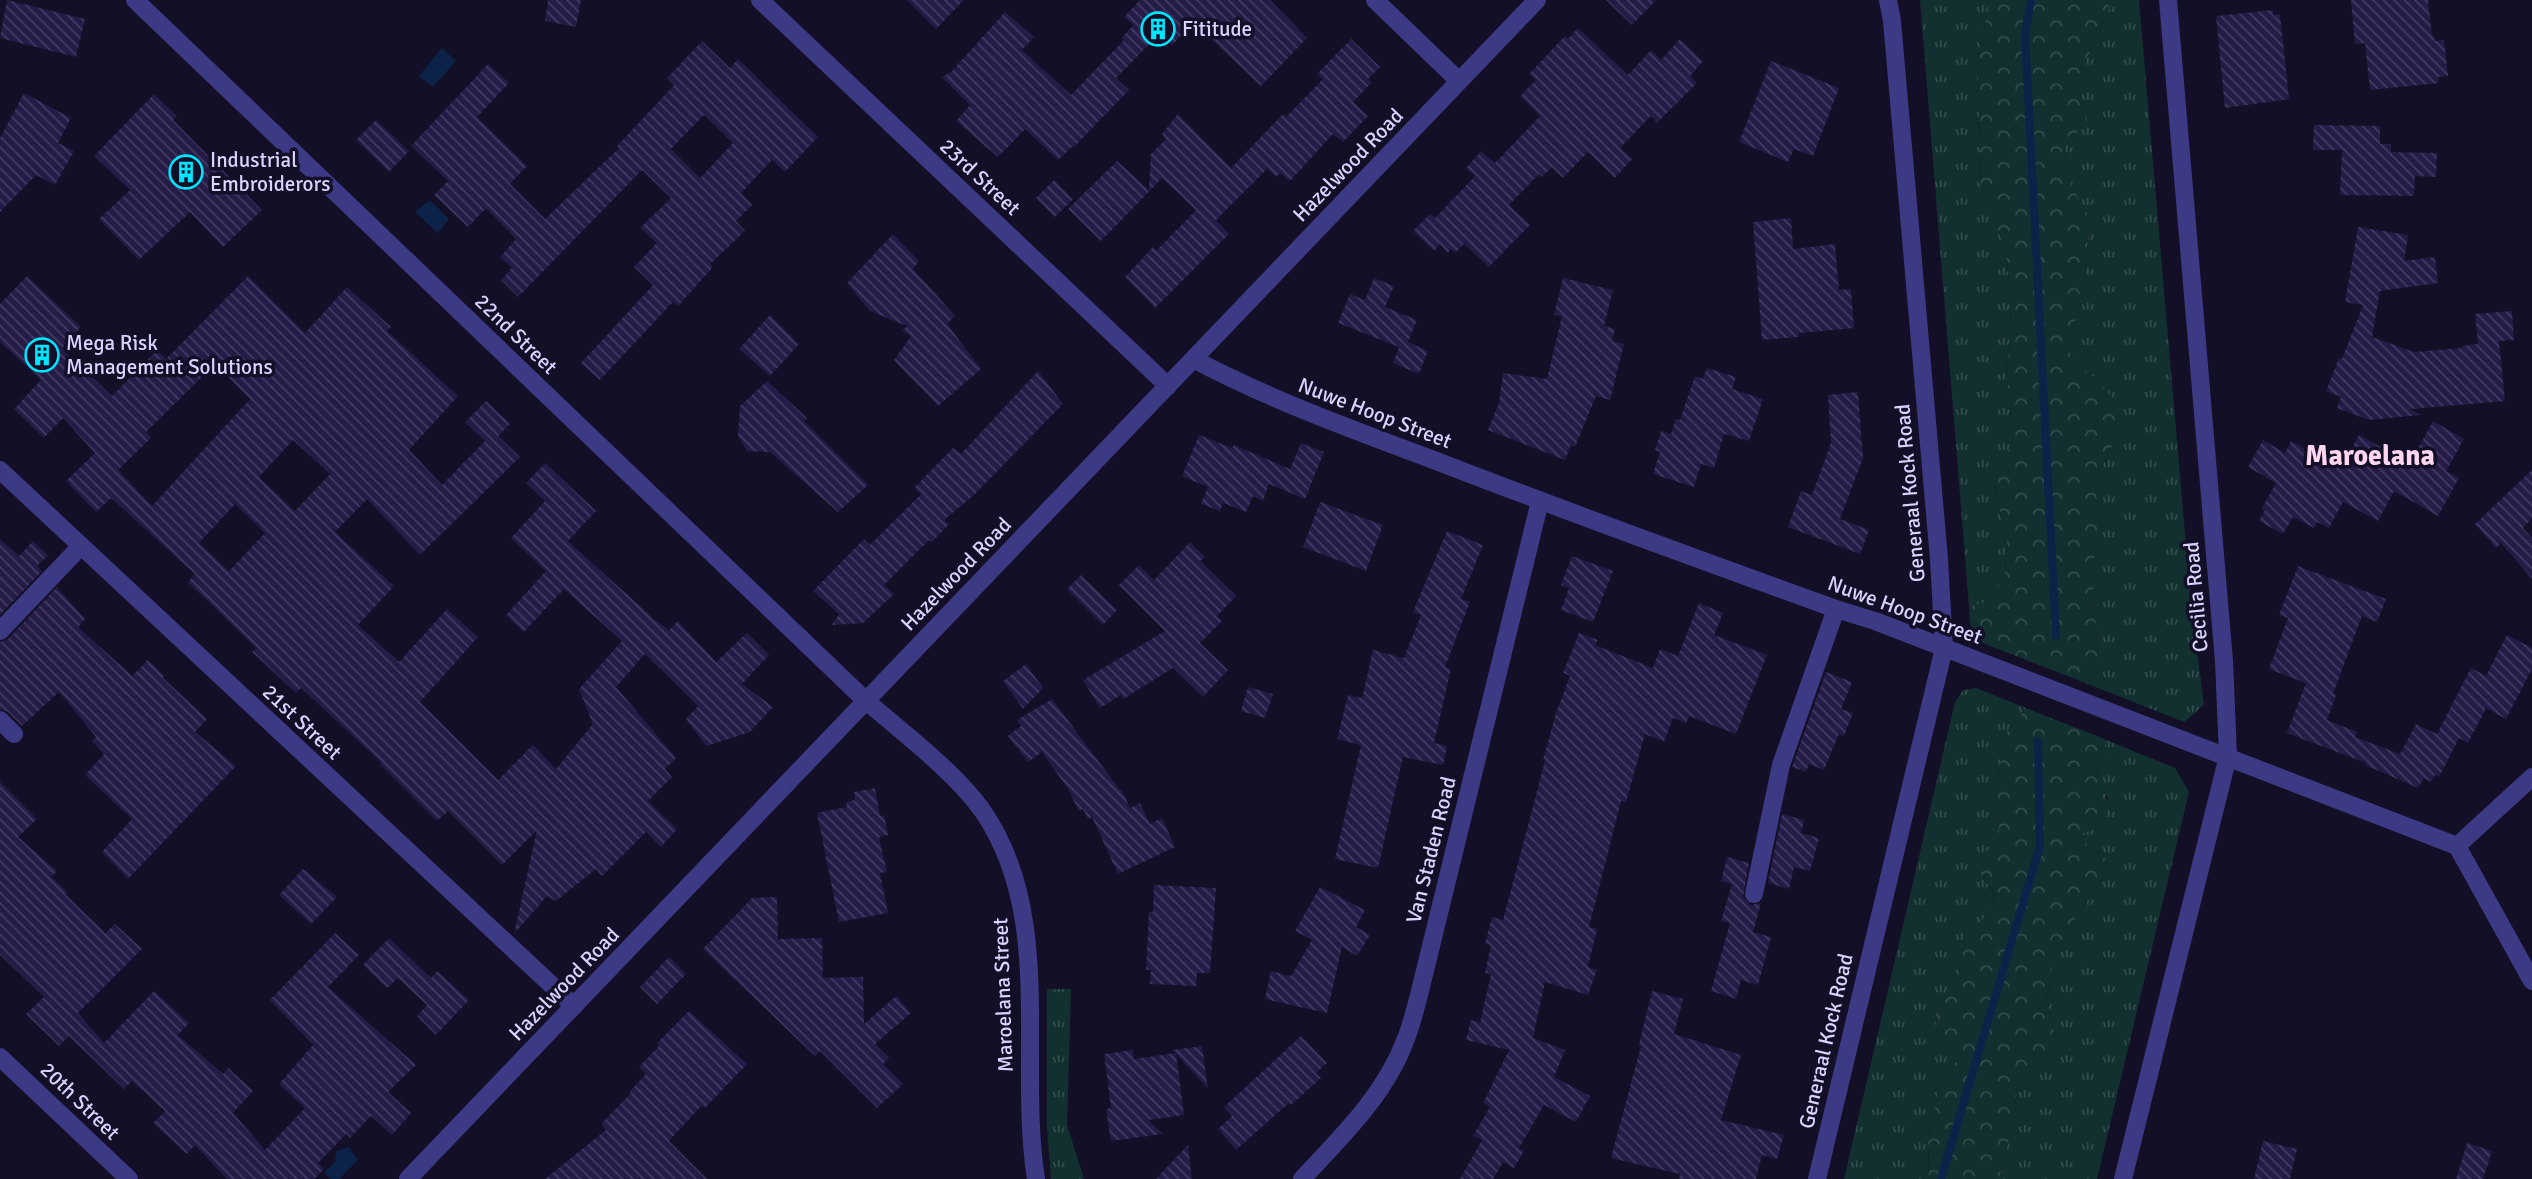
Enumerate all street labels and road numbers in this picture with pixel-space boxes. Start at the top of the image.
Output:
street label: Hazelwood Road [1287,103,1409,227]
street label: 23rd Street [934,133,1026,221]
street label: 22nd Street [469,288,563,380]
street label: Nuwe Hoop Street [1295,372,1455,454]
street label: Generaal Kock Road [1889,403,1931,583]
street label: Hazelwood Road [895,512,1017,636]
street label: Cecilia Road [2178,541,2214,653]
street label: Nuwe Hoop Street [1824,570,1986,650]
street label: 21st Street [257,679,347,765]
street label: Van Staden Road [1400,774,1462,926]
street label: Maroelana Street [987,917,1019,1073]
street label: Hazelwood Road [503,922,625,1046]
street label: Generaal Kock Road [1793,951,1859,1131]
street label: 20th Street [35,1057,125,1145]

